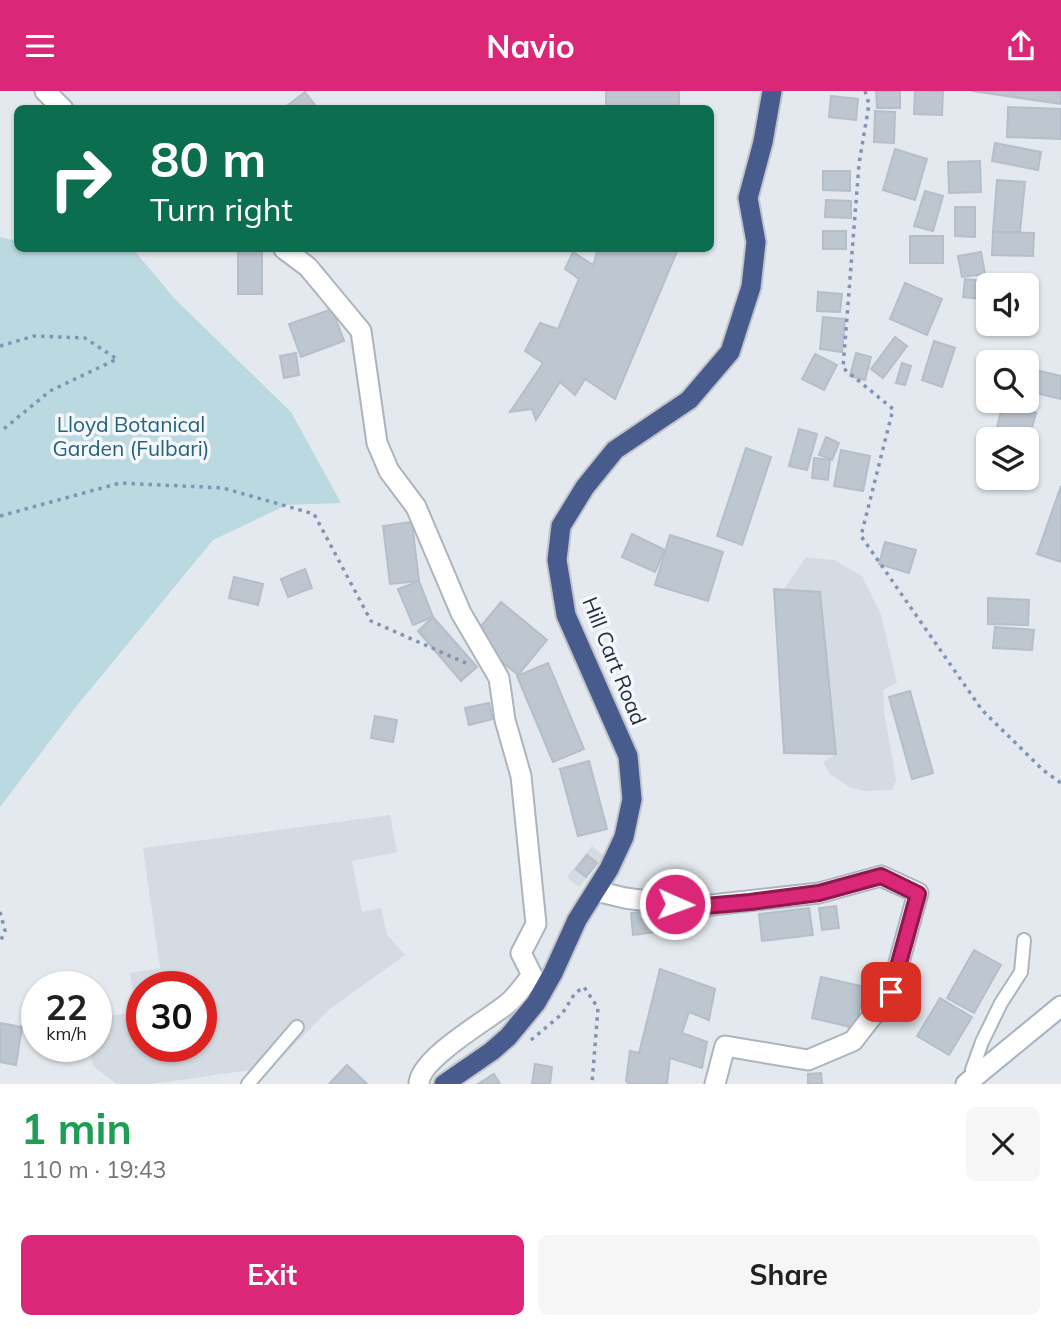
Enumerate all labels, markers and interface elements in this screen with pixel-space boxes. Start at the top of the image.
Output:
text: Navio [486,26,575,66]
icon: menu [21,27,59,65]
icon: share [1002,27,1040,65]
text: 80 m [150,128,266,189]
icon: right [35,133,126,224]
text: Turn right [150,189,293,229]
map controls [976,273,1039,490]
button: sound [976,273,1039,336]
button: search [976,350,1039,413]
park label: Lloyd Botanical Garden (Fulbari) [52,411,210,461]
button: layers [976,427,1039,490]
street label: Hill Cart Road [577,593,652,728]
position arrow [638,867,712,941]
pin [861,962,921,1022]
speed limit sign: 30 [126,971,217,1062]
icon: arrive [872,973,910,1011]
text: 22 [45,985,88,1029]
text: km/h [46,1022,87,1045]
text: 1 min [21,1102,132,1155]
button: close [966,1107,1040,1181]
text: 110 m · 19:43 [21,1155,166,1184]
button: Exit [21,1235,524,1315]
button: Share [538,1235,1040,1315]

